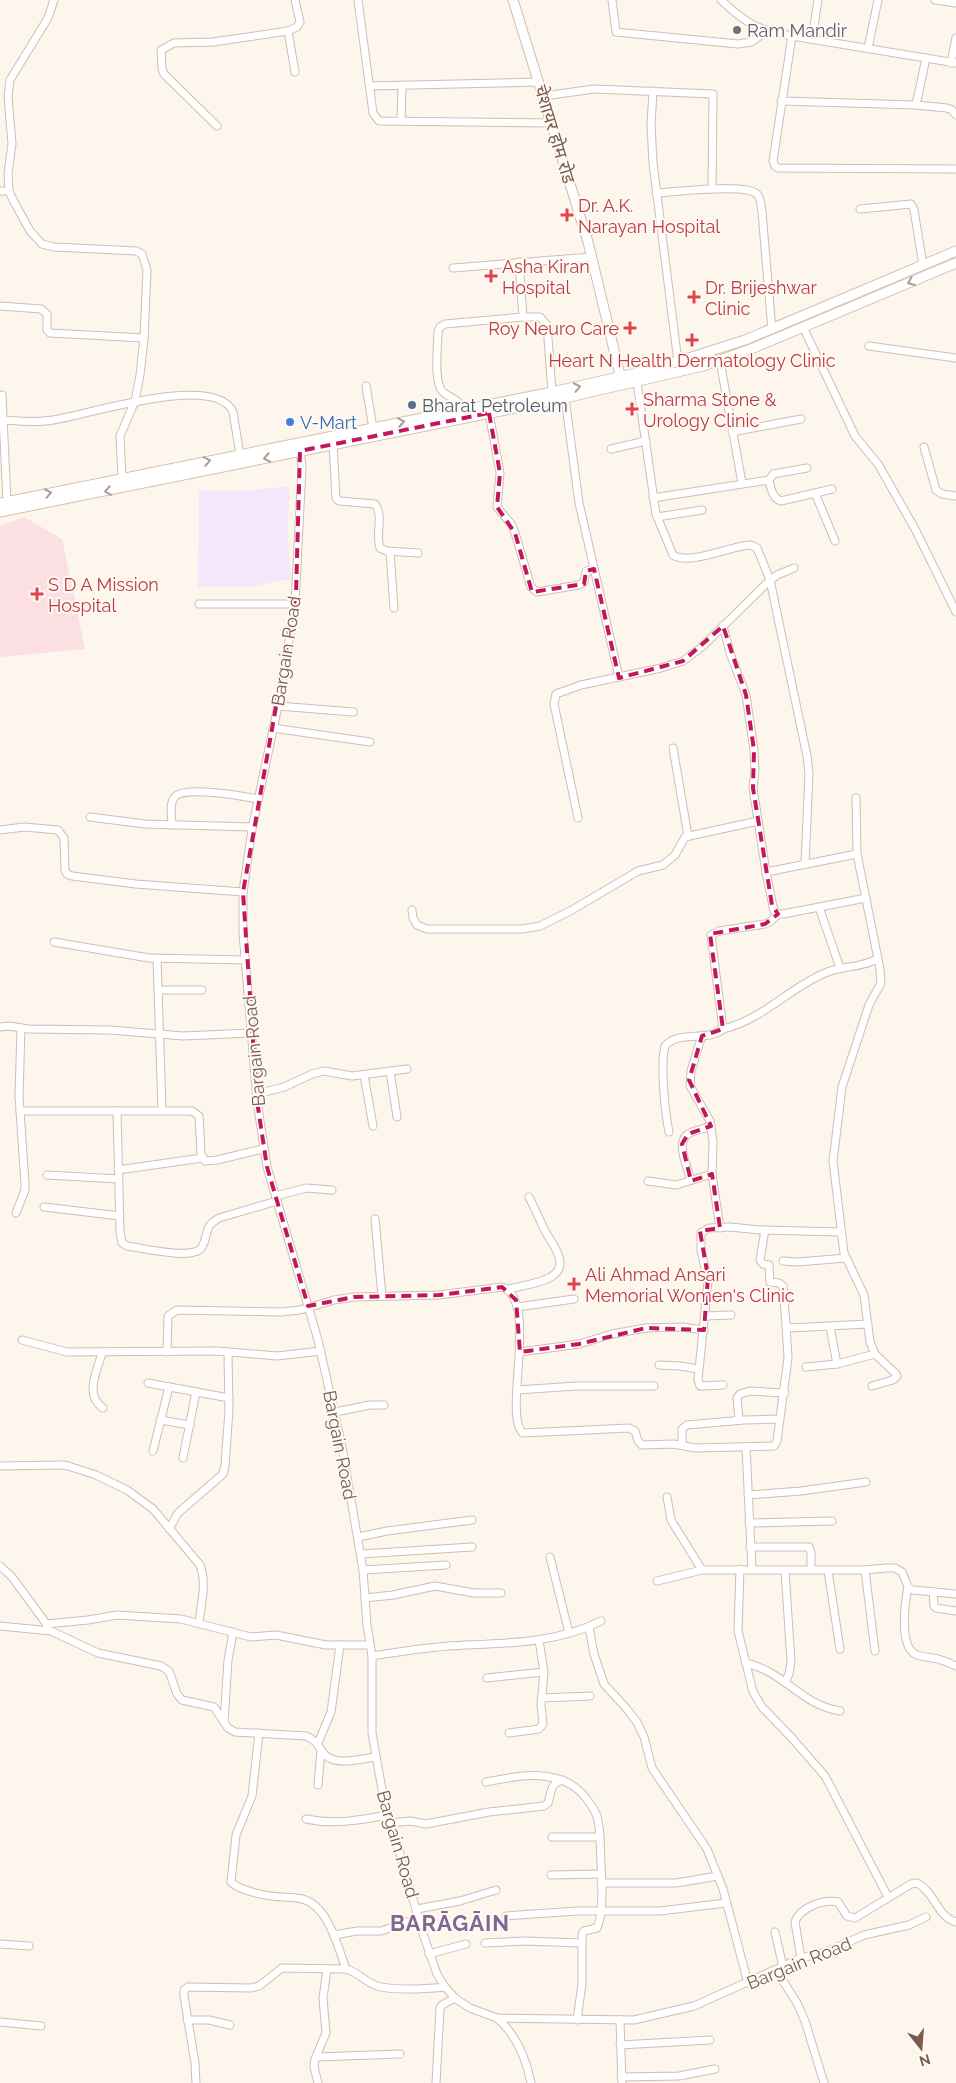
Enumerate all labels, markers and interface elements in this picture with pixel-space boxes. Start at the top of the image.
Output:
place label: Ram Mandir [747,20,848,41]
marker: Ram Mandir [731,24,743,36]
street label: चेशायर होम रोड [530,82,580,186]
place label: Dr. A.K. Narayan Hospital [578,195,720,237]
marker: Dr. A.K. Narayan Hospital [560,208,574,222]
place label: Asha Kiran Hospital [502,256,590,298]
marker: Asha Kiran Hospital [484,269,498,283]
one-way arrow [907,275,916,286]
place label: Dr. Brijeshwar Clinic [705,277,817,319]
marker: Dr. Brijeshwar Clinic [687,290,701,304]
place label: Roy Neuro Care [488,318,619,339]
marker: Roy Neuro Care [623,321,637,335]
marker: Heart N Health Dermatology Clinic [685,333,699,347]
place label: Heart N Health Dermatology Clinic [548,350,836,371]
one-way arrow [573,382,582,393]
place label: Sharma Stone & Urology Clinic [643,389,777,431]
place label: Bharat Petroleum [422,395,568,416]
marker: Bharat Petroleum [406,399,418,411]
marker: Sharma Stone & Urology Clinic [625,402,639,416]
place label: V-Mart [300,412,357,433]
marker: V-Mart [284,416,296,428]
one-way arrow [396,417,405,428]
one-way arrow [263,452,272,462]
one-way arrow [203,456,211,467]
one-way arrow [104,485,113,495]
one-way arrow [43,489,52,499]
place label: S D A Mission Hospital [48,574,159,616]
marker: S D A Mission Hospital [30,587,44,601]
street label: Bargain Road [267,595,305,707]
street label: Bargain Road [239,995,269,1107]
place label: Ali Ahmad Ansari Memorial Women's Clinic [585,1264,795,1306]
marker: Ali Ahmad Ansari Memorial Women's Clinic [567,1277,581,1291]
street label: Bargain Road [319,1389,361,1501]
street label: Bargain Road [373,1788,423,1900]
district label: BARĀGĀIN [390,1910,510,1936]
street label: Bargain Road [744,1932,854,1994]
north arrow [896,2023,946,2073]
text: N [917,2051,932,2070]

